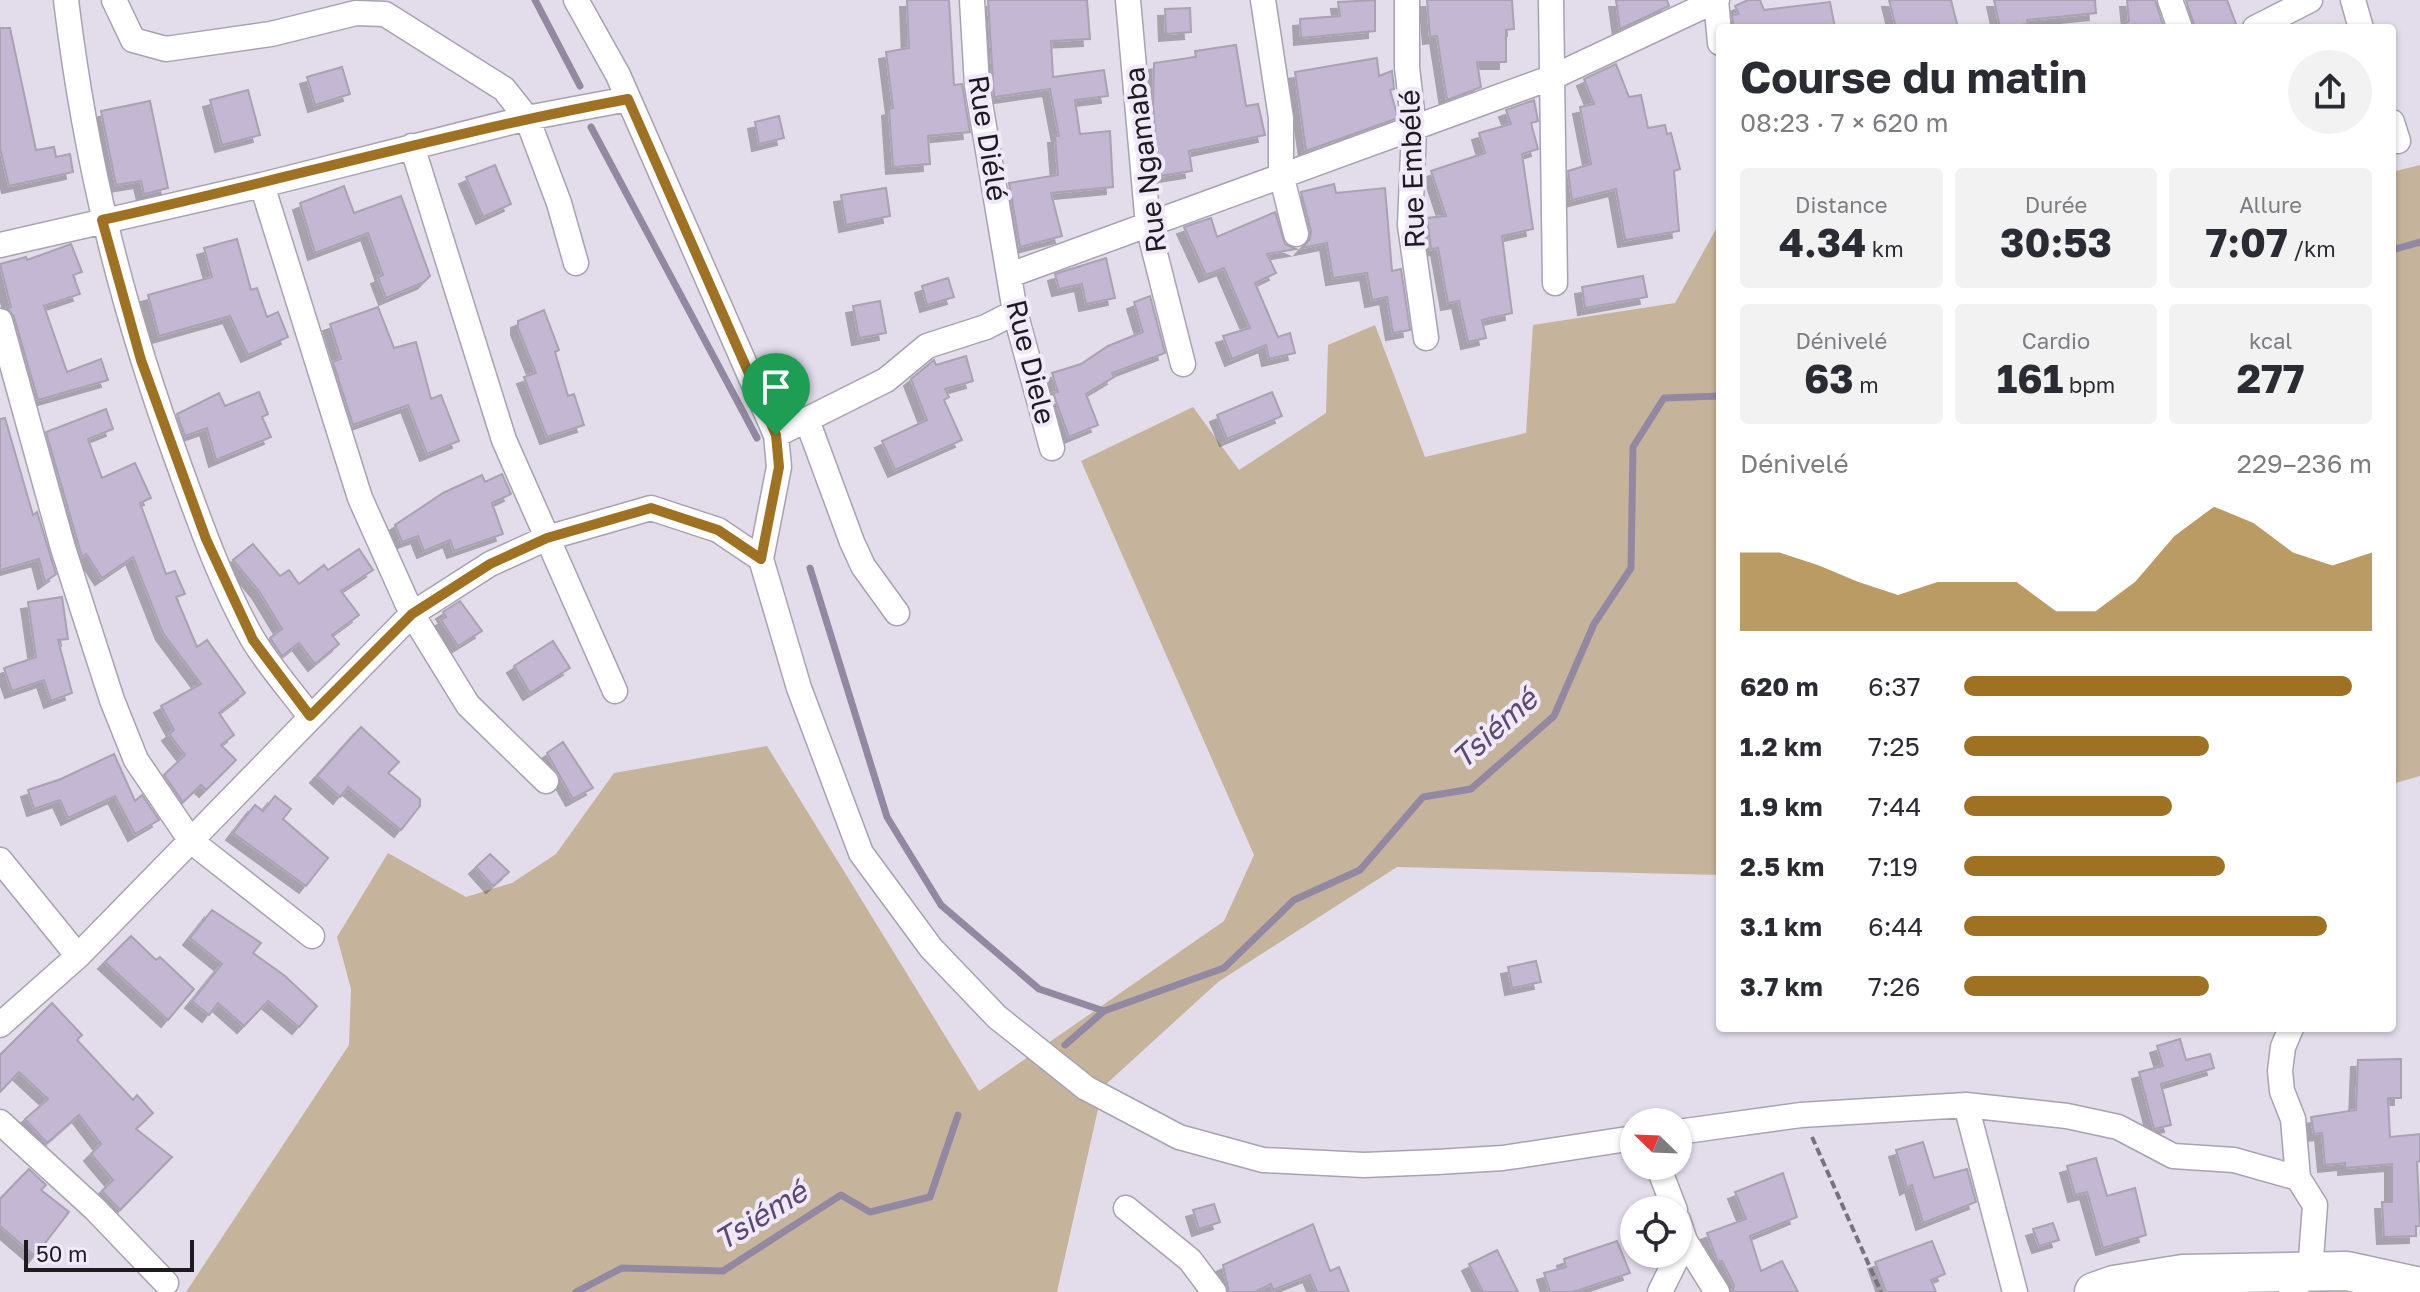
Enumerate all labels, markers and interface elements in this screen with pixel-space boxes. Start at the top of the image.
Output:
text: Course du matin [1740,50,2087,103]
button: share [2288,50,2372,134]
street label: Rue Ngamaba [1117,65,1172,255]
street label: Rue Diélé [962,73,1015,203]
street label: Rue Embélé [1392,89,1431,249]
text: 08:23 · 7 × 620 m [1740,107,1948,138]
text: Distance [1795,191,1888,218]
text: Durée [2025,191,2087,218]
text: Allure [2239,191,2302,218]
text: 4.34 [1779,218,1866,266]
text: 30:53 [2000,218,2112,266]
text: 7:07 [2205,218,2288,266]
text: km [1866,235,1904,262]
text: /km [2288,235,2336,262]
street label: Rue Diele [1000,296,1063,427]
text: Dénivelé [1795,327,1887,354]
text: Cardio [2022,327,2090,354]
text: kcal [2249,327,2292,354]
pin [742,353,810,435]
text: 63 [1804,354,1854,402]
text: 161 [1997,354,2063,402]
text: 277 [2237,354,2305,402]
icon: arrive [754,365,798,409]
text: m [1854,371,1879,398]
text: bpm [2063,371,2115,398]
text: Dénivelé [1740,448,1849,479]
text: 229–236 m [2237,448,2372,479]
text: 620 m [1740,671,1819,702]
text: 6:37 [1868,671,1921,702]
water label: Tsiémé [1444,679,1546,776]
text: 1.2 km [1740,731,1822,762]
text: 7:25 [1868,731,1920,762]
text: 1.9 km [1740,791,1823,822]
text: 7:44 [1868,791,1921,822]
text: 2.5 km [1740,851,1824,882]
text: 7:19 [1868,851,1918,882]
text: 3.1 km [1740,911,1822,942]
text: 6:44 [1868,911,1923,942]
text: 3.7 km [1740,971,1823,1002]
text: 7:26 [1868,971,1920,1002]
north arrow [1620,1108,1692,1180]
map controls [1620,1108,1692,1268]
water label: Tsiémé [708,1171,816,1257]
button: locate [1620,1196,1692,1268]
scale bar [24,1236,194,1272]
text: 50 m [36,1240,87,1267]

